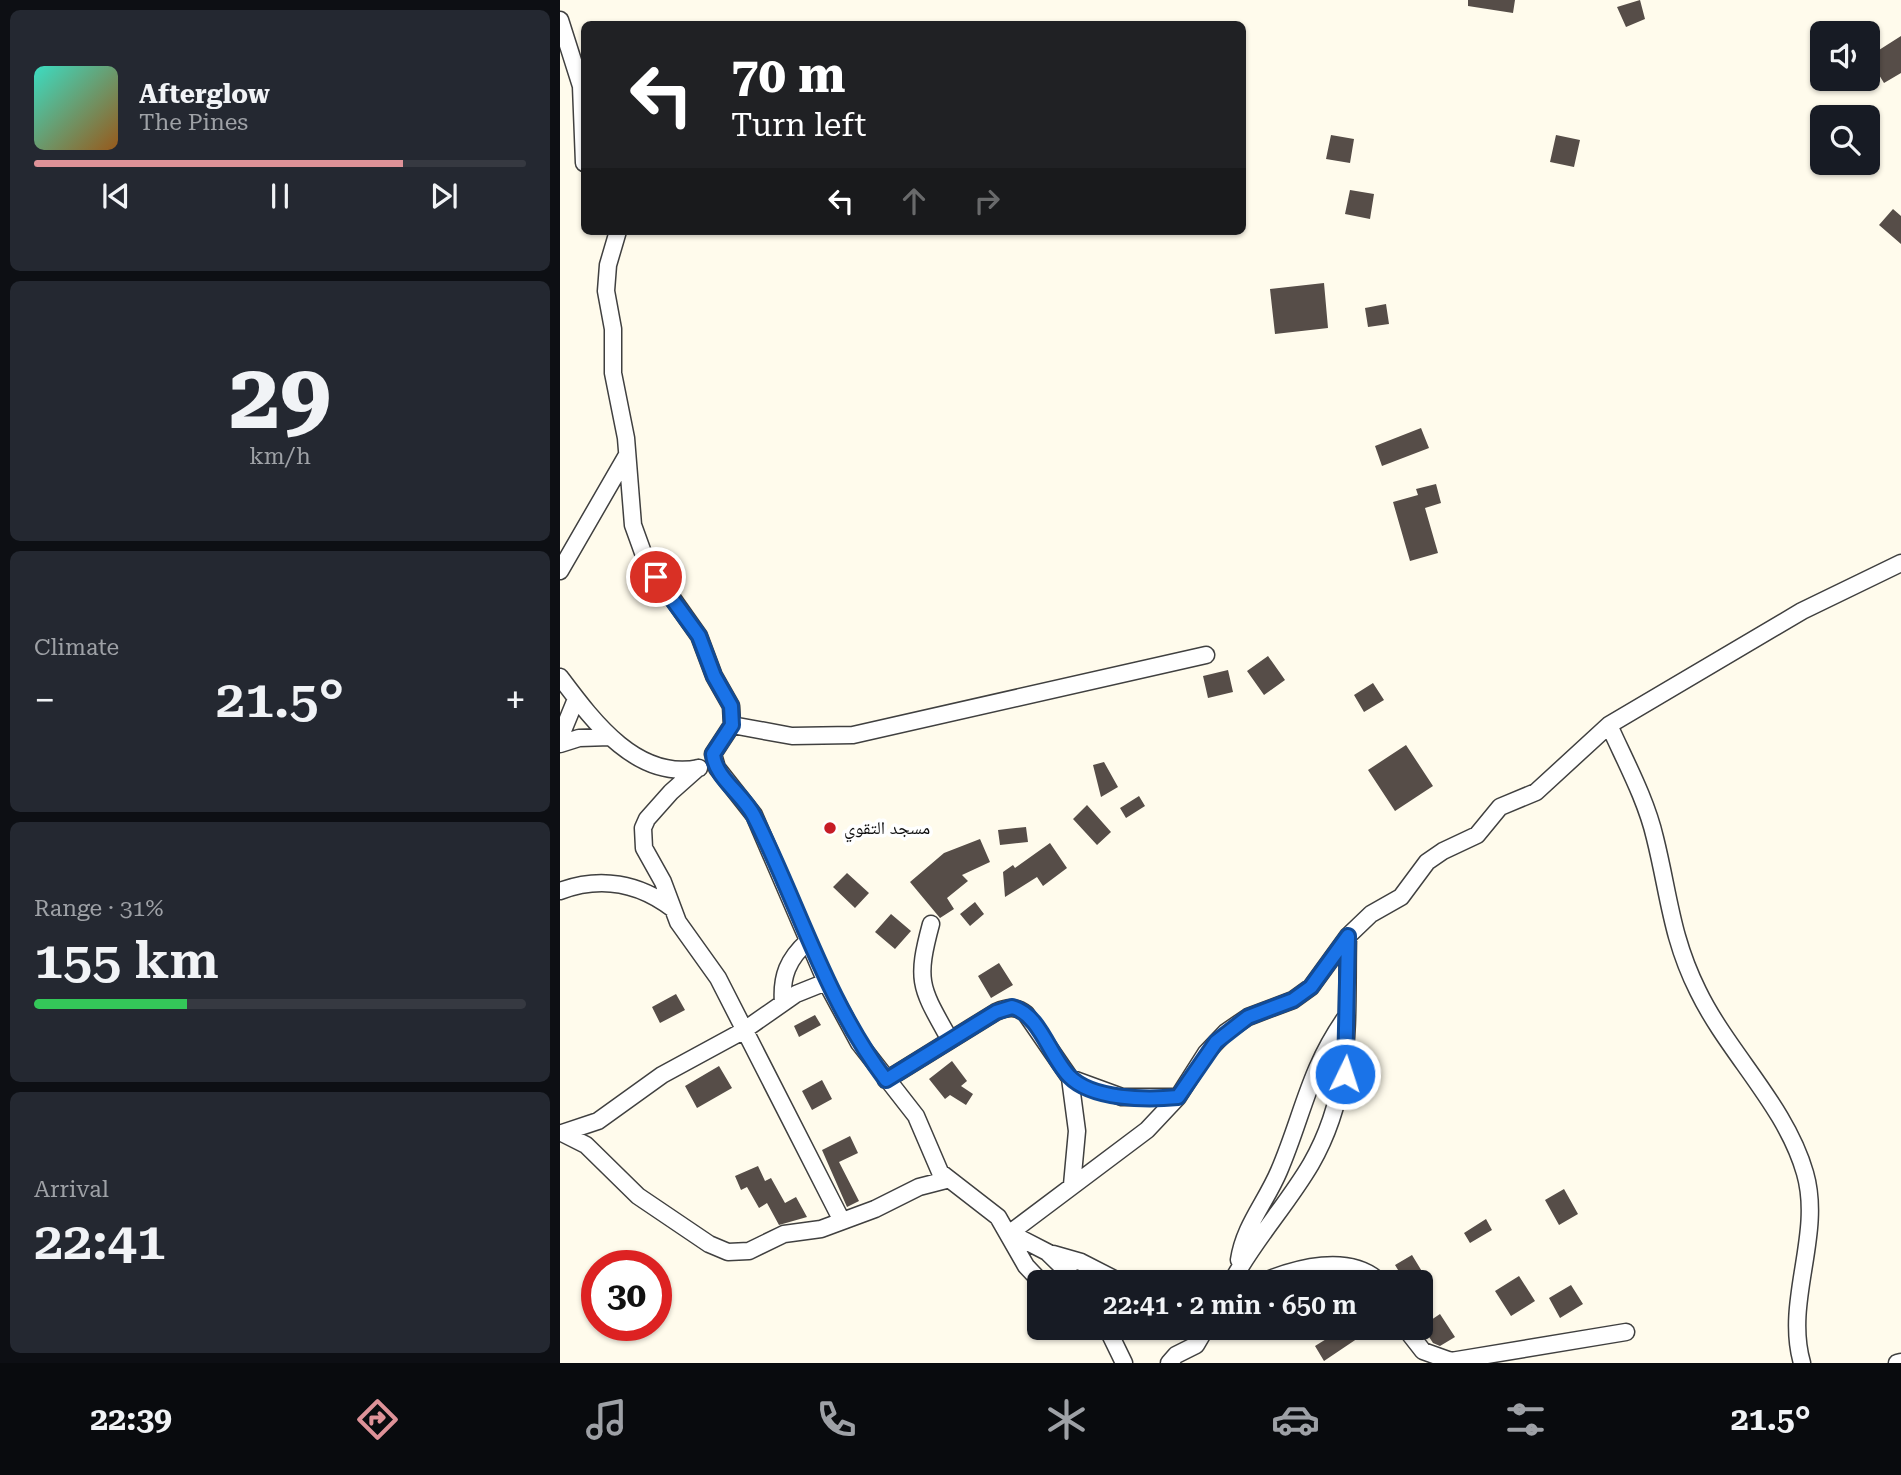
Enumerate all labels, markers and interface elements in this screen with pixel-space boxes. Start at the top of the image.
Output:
map controls [1810,21,1880,175]
button: sound [1810,21,1880,91]
text: 70 m [731,47,846,104]
icon: left [616,49,707,140]
text: Afterglow [139,79,270,109]
button: search [1810,105,1880,175]
text: Turn left [731,106,866,144]
text: The Pines [139,109,248,136]
icon: previous [97,177,135,215]
icon: pause [261,177,299,215]
icon: next [425,177,463,215]
icon: left [822,182,860,220]
icon: ahead [895,182,933,220]
icon: right [968,182,1006,220]
text: 29 [229,344,331,450]
text: km/h [249,443,311,470]
pin [626,547,686,607]
icon: arrive [637,558,675,596]
text: Climate [34,634,119,661]
text: 21.5° [216,669,344,730]
text: − [34,678,55,722]
text: + [505,678,526,722]
place label: مسجد التقوي [844,817,930,843]
marker: مسجد التقوي [822,820,838,836]
text: Range · 31% [34,895,163,922]
text: 155 km [34,930,219,991]
position arrow [1308,1037,1382,1111]
text: Arrival [34,1176,109,1203]
text: 22:41 [34,1211,166,1272]
speed limit sign: 30 [581,1250,672,1341]
text: 22:41 · 2 min · 650 m [1103,1290,1357,1320]
icon: directions [353,1395,402,1444]
icon: music [582,1395,631,1444]
icon: phone [812,1395,861,1444]
icon: climate [1042,1395,1091,1444]
icon: car [1271,1395,1320,1444]
icon: filters [1501,1395,1550,1444]
text: 22:39 [90,1400,172,1438]
text: 21.5° [1731,1400,1811,1438]

